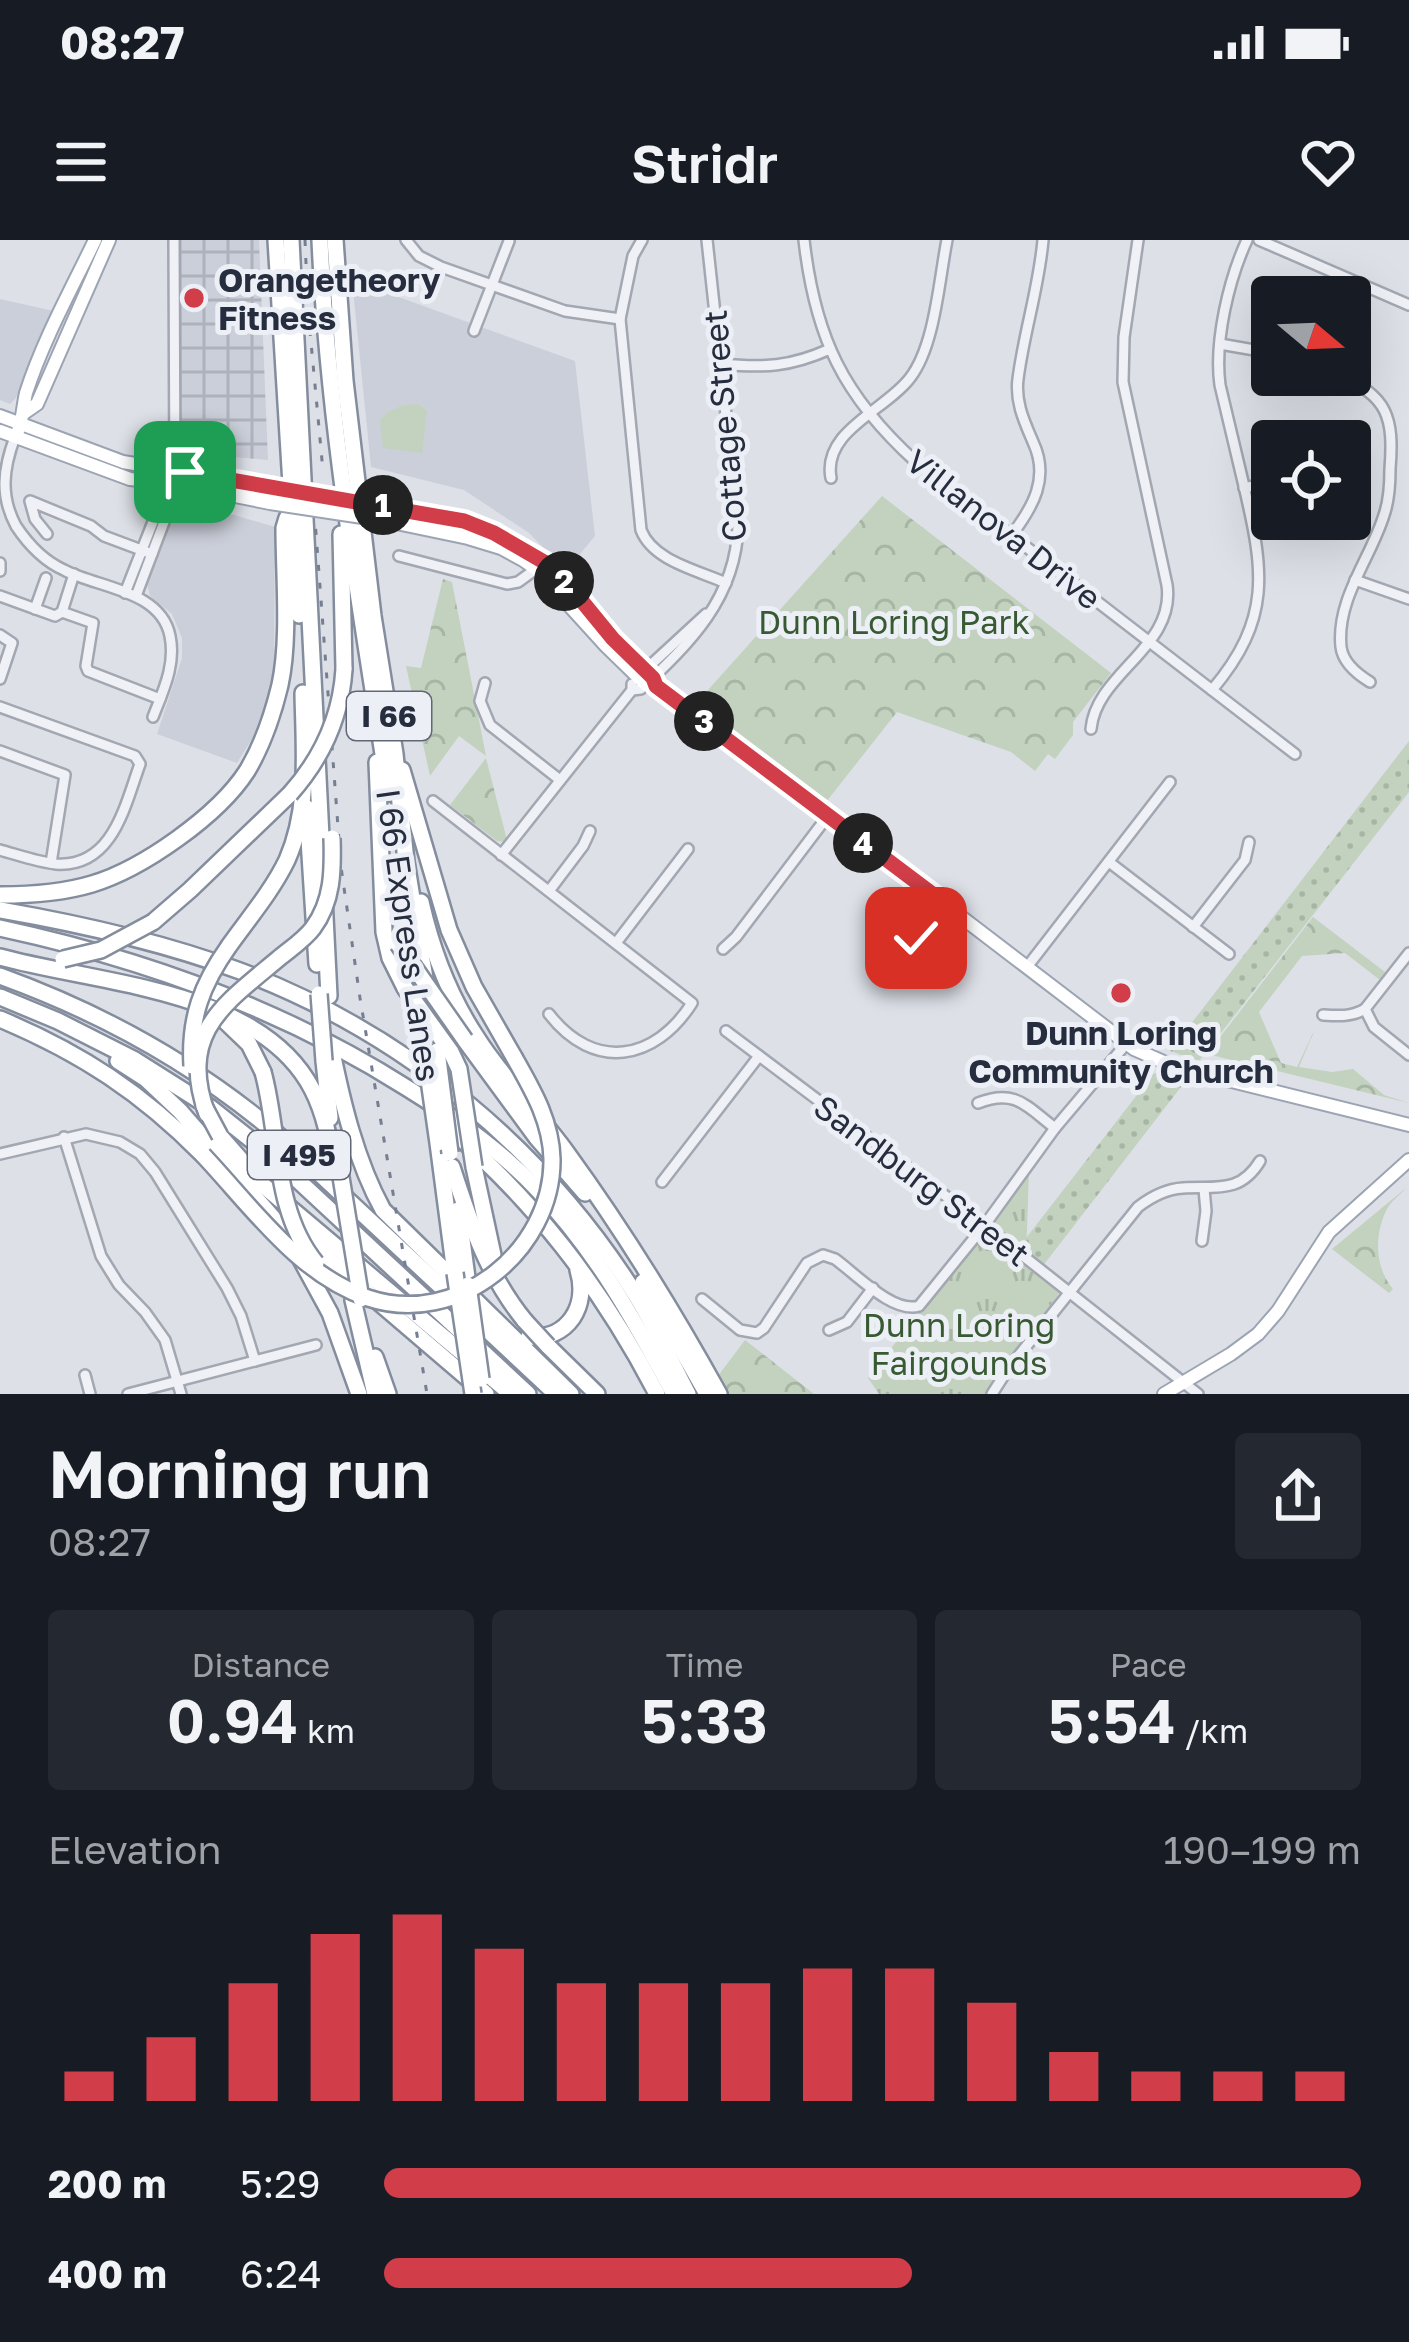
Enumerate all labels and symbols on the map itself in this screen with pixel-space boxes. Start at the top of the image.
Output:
place label: Orangetheory Fitness [218,260,441,337]
north arrow [1251,276,1371,396]
marker: Orangetheory Fitness [181,285,207,311]
street label: Cottage Street [694,309,754,543]
pin [134,421,236,523]
street label: Villanova Drive [899,441,1109,617]
pin: 1 [353,475,413,535]
pin: 2 [534,551,594,611]
park label: Dunn Loring Park [758,602,1030,641]
pin: 3 [674,691,734,751]
road number: I 66 [347,692,431,740]
street label: I 66 Express Lanes [369,786,449,1084]
pin: 4 [833,813,893,873]
pin [865,887,967,989]
marker: Dunn Loring Community Church [1108,980,1134,1006]
place label: Dunn Loring Community Church [968,1013,1274,1090]
street label: Sandburg Street [807,1086,1037,1274]
road number: I 495 [248,1131,350,1179]
park label: Dunn Loring Fairgounds [863,1305,1055,1382]

